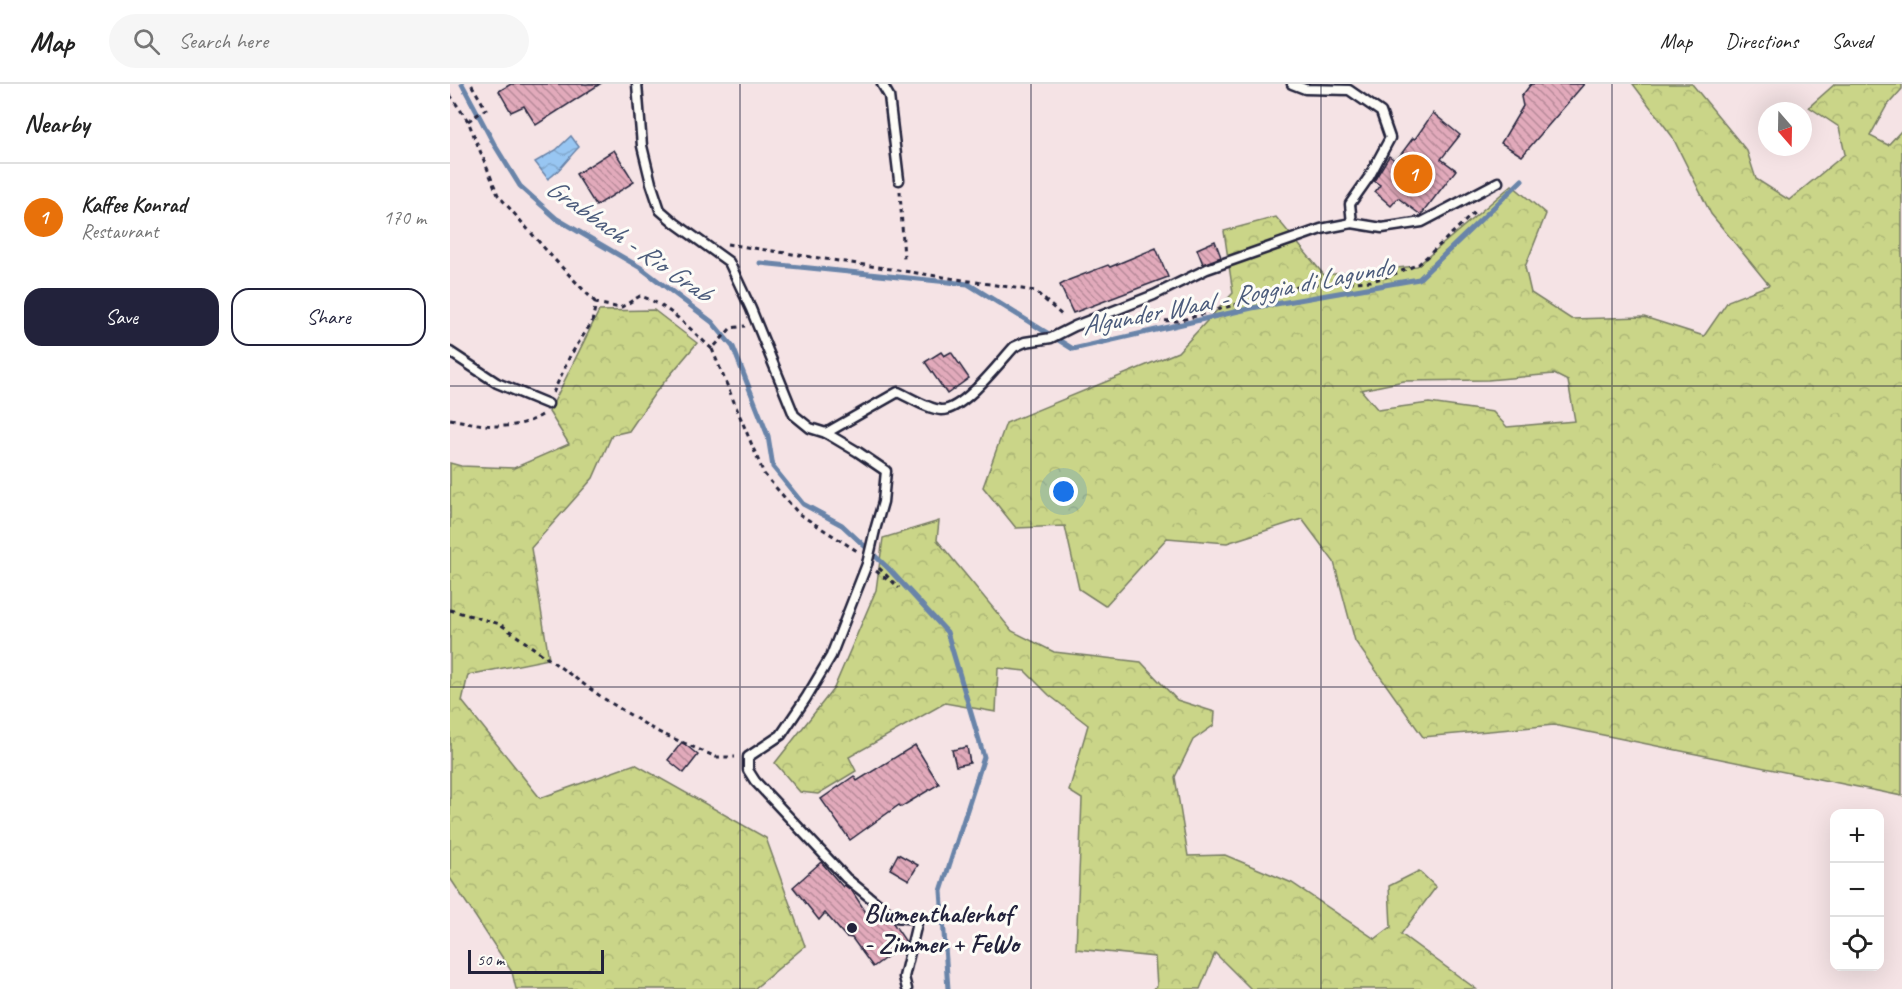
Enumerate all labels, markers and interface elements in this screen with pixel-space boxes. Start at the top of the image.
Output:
search box [109,14,529,68]
text: Map [30,24,73,59]
icon: search [130,25,163,58]
text: Search here [178,27,268,55]
text: Map [1660,28,1692,54]
text: Directions [1725,28,1798,54]
text: Saved [1831,28,1872,54]
north arrow [1758,102,1812,156]
text: Nearby [24,107,89,140]
pin: 1 [1394,152,1432,196]
water label: Grabbach - Rio Grab [540,170,721,311]
text: Kaffee Konrad [81,191,186,219]
text: 1 [39,205,48,230]
text: 170 m [383,205,426,230]
text: Restaurant [81,219,158,244]
water label: Algunder Waal - Roggia di Lagundo [1079,248,1399,343]
button: Save [24,288,219,346]
button: Share [231,288,426,346]
your location [1049,477,1078,506]
map controls [1830,809,1884,971]
button: + [1830,809,1884,863]
button: − [1830,863,1884,917]
place label: Blumenthalerhof - Zimmer + FeWo [864,897,1021,960]
button: locate [1830,917,1884,971]
marker: Blumenthalerhof - Zimmer + FeWo [845,921,859,935]
scale bar [468,947,604,974]
text: 50 m [477,950,504,970]

